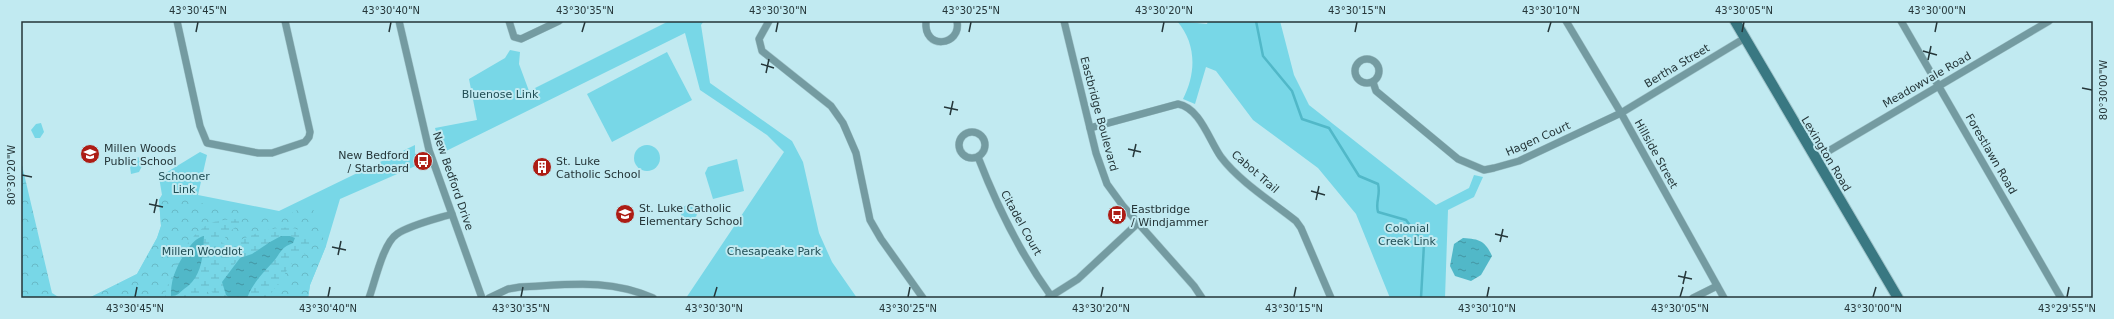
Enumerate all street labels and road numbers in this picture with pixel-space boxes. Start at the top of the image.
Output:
street label: Bertha Street [1642,41,1713,91]
street label: Meadowvale Road [1880,49,1974,111]
street label: Eastbridge Boulevard [1077,55,1121,173]
street label: Forestlawn Road [1963,112,2019,196]
street label: Lexington Road [1798,114,1854,194]
street label: Hillside Street [1632,117,1681,191]
street label: Hagen Court [1504,119,1573,159]
street label: New Bedford Drive [430,130,476,232]
street label: Cabot Trail [1229,148,1281,196]
street label: Citadel Court [998,188,1045,258]

